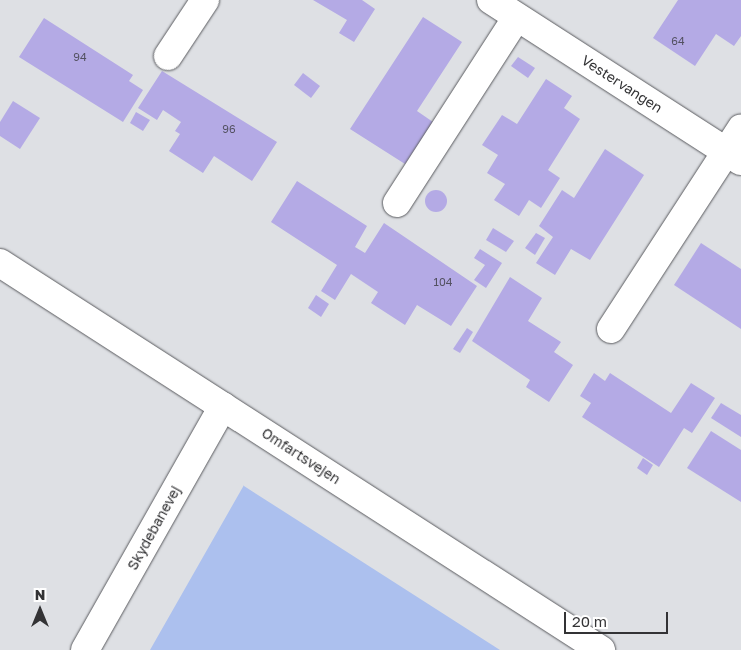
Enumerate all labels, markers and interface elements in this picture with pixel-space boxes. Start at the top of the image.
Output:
house number: 64 [671,34,685,48]
house number: 94 [73,50,87,64]
street label: Vestervangen [578,52,666,116]
house number: 96 [222,122,236,136]
house number: 104 [434,275,452,289]
street label: Omfartsvejen [259,424,343,488]
street label: Skydebanevej [124,483,184,573]
north arrow [15,585,65,635]
text: N [35,586,45,603]
scale bar [566,602,670,634]
text: 20 m [572,612,607,630]

